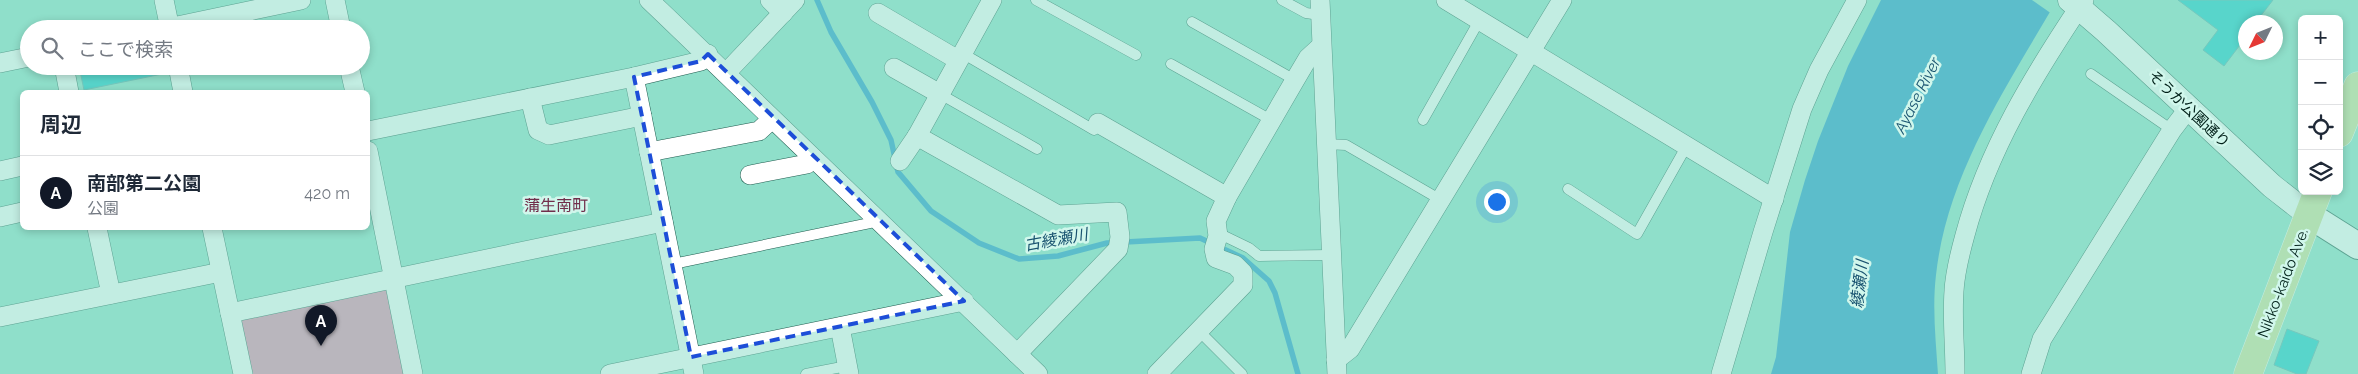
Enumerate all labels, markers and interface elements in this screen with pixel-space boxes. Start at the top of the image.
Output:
north arrow [2238,15,2283,60]
map controls [2298,15,2343,195]
button: + [2298,15,2343,60]
search box [20,20,370,75]
icon: search [38,34,66,62]
text: ここで検索 [78,38,173,60]
water label: Ayase River [1890,54,1945,137]
button: − [2298,60,2343,105]
street label: そうか公園通り [2144,67,2234,151]
button: locate [2298,105,2343,150]
text: 周辺 [40,112,82,137]
button: layers [2298,150,2343,195]
text: 南部第二公園 [87,172,201,194]
text: A [51,184,61,203]
text: 420 m [304,184,350,203]
your location [1484,189,1510,215]
district label: 蒲生南町 [524,196,588,215]
text: 公園 [87,199,119,218]
water label: 古綾瀬川 [1023,224,1091,254]
street label: Nikko-kaido Ave. [2254,226,2312,340]
water label: 綾瀬川 [1847,257,1872,309]
pin: A [305,305,337,346]

